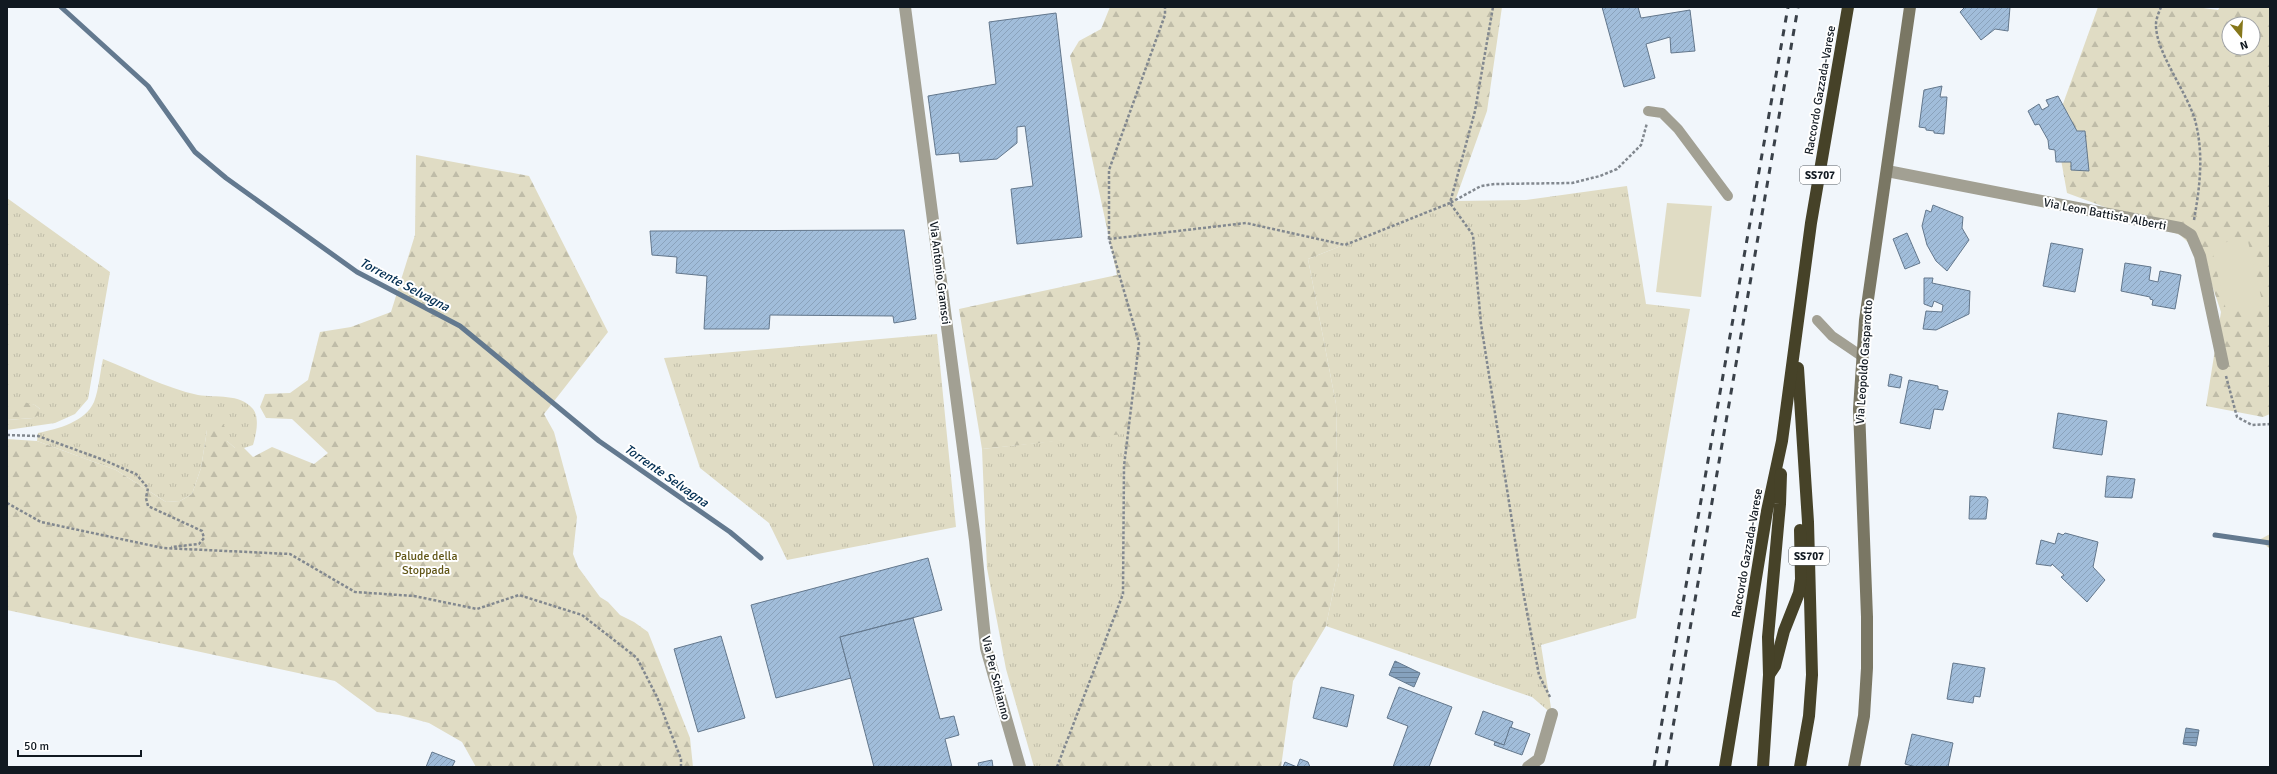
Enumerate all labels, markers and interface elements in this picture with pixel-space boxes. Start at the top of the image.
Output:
north arrow [2221,16,2261,56]
street label: Raccordo Gazzada-Varese [1802,24,1839,156]
text: N [2238,38,2250,52]
road number: SS707 [1800,166,1840,184]
street label: Via Leon Battista Alberti [2042,195,2168,234]
street label: Via Antonio Gramsci [926,221,953,325]
water label: Torrente Selvagna [357,255,452,315]
street label: Via Leopoldo Gasparotto [1853,299,1876,425]
water label: Torrente Selvagna [621,441,712,511]
street label: Raccordo Gazzada-Varese [1729,487,1766,619]
road number: SS707 [1789,547,1829,565]
park label: Palude della Stoppada [395,549,457,578]
street label: Via Per Schianno [978,635,1013,722]
scale bar [18,732,141,758]
text: 50 m [24,739,49,754]

